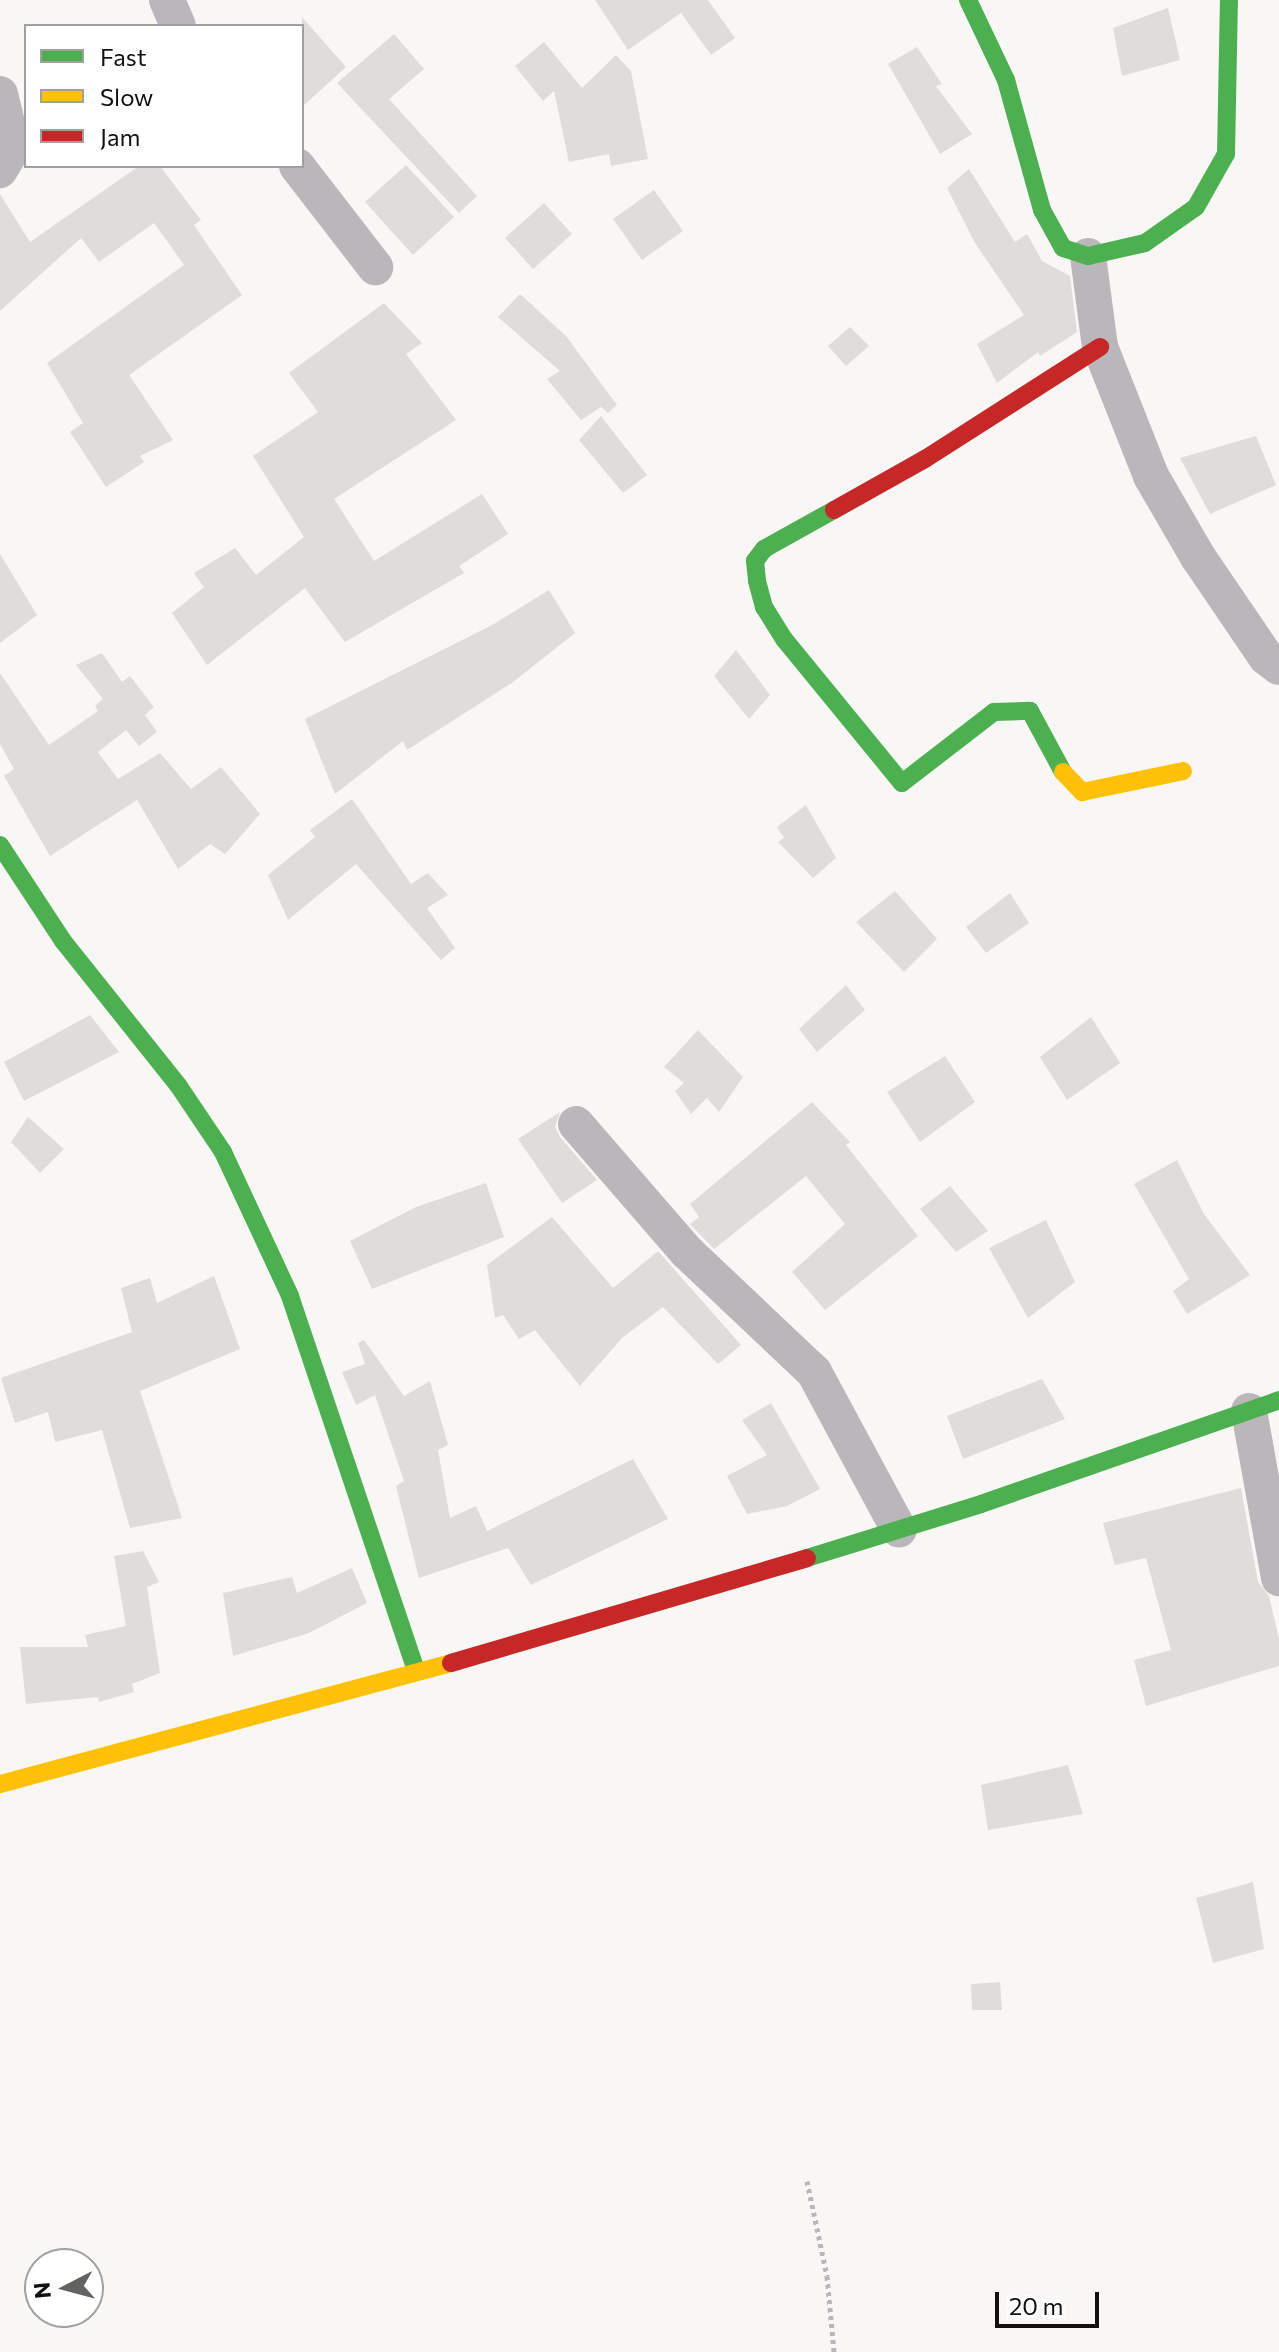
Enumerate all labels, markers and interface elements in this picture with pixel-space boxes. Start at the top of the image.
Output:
legend [24,24,304,168]
text: Fast [100,42,147,71]
text: Slow [100,82,153,111]
text: Jam [100,122,140,151]
north arrow [24,2248,104,2328]
scale bar [999,2276,1103,2326]
text: N [27,2281,56,2300]
text: 20 m [1009,2291,1063,2320]

